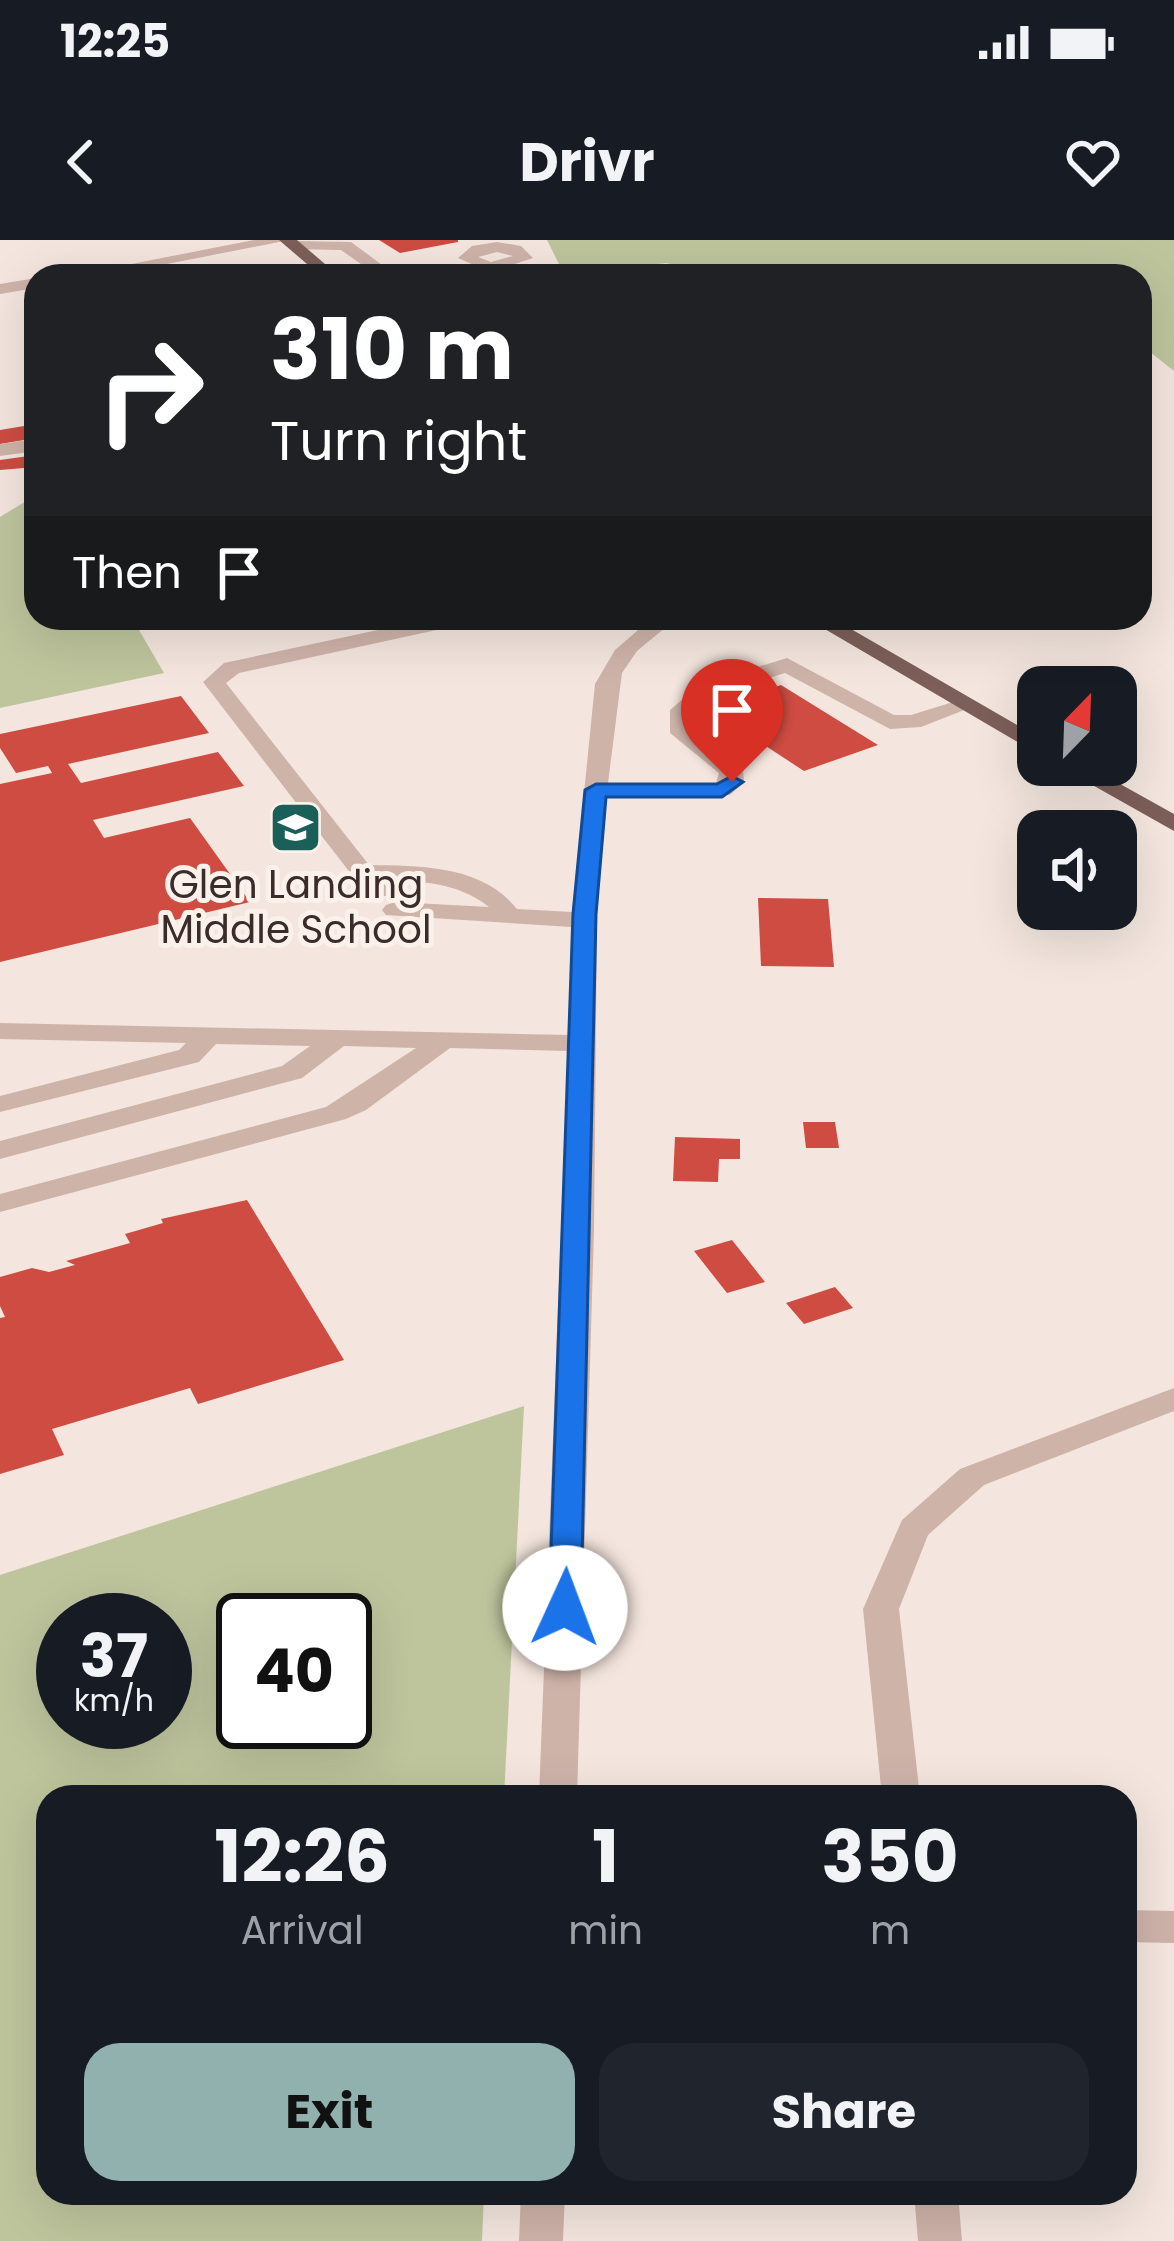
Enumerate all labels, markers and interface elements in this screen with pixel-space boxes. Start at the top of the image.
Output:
text: 12:25 [60,10,170,73]
text: Drivr [519,124,655,200]
icon: back [48,129,114,195]
icon: heart [1060,129,1126,195]
text: 310 m [270,291,514,408]
icon: right [72,312,228,468]
text: Turn right [270,403,527,479]
icon: arrive [206,540,272,606]
text: Then [72,541,182,604]
pin [681,659,783,782]
north arrow [1017,666,1137,786]
map controls [1017,666,1137,930]
icon: arrive [699,677,765,743]
school or university icon: Glen Landing Middle School [268,799,324,855]
button: sound [1017,810,1137,930]
place label: Glen Landing Middle School [160,857,432,957]
position arrow [502,1545,628,1671]
speed limit sign: 40 [216,1593,372,1749]
text: 37 [80,1614,148,1698]
text: km/h [74,1679,154,1722]
text: 12:26 [214,1806,390,1907]
text: 1 [592,1806,619,1907]
text: 350 [821,1806,959,1907]
text: Arrival [241,1903,364,1958]
text: min [568,1903,643,1958]
text: m [870,1903,910,1958]
button: Exit [84,2043,575,2181]
button: Share [599,2043,1089,2181]

